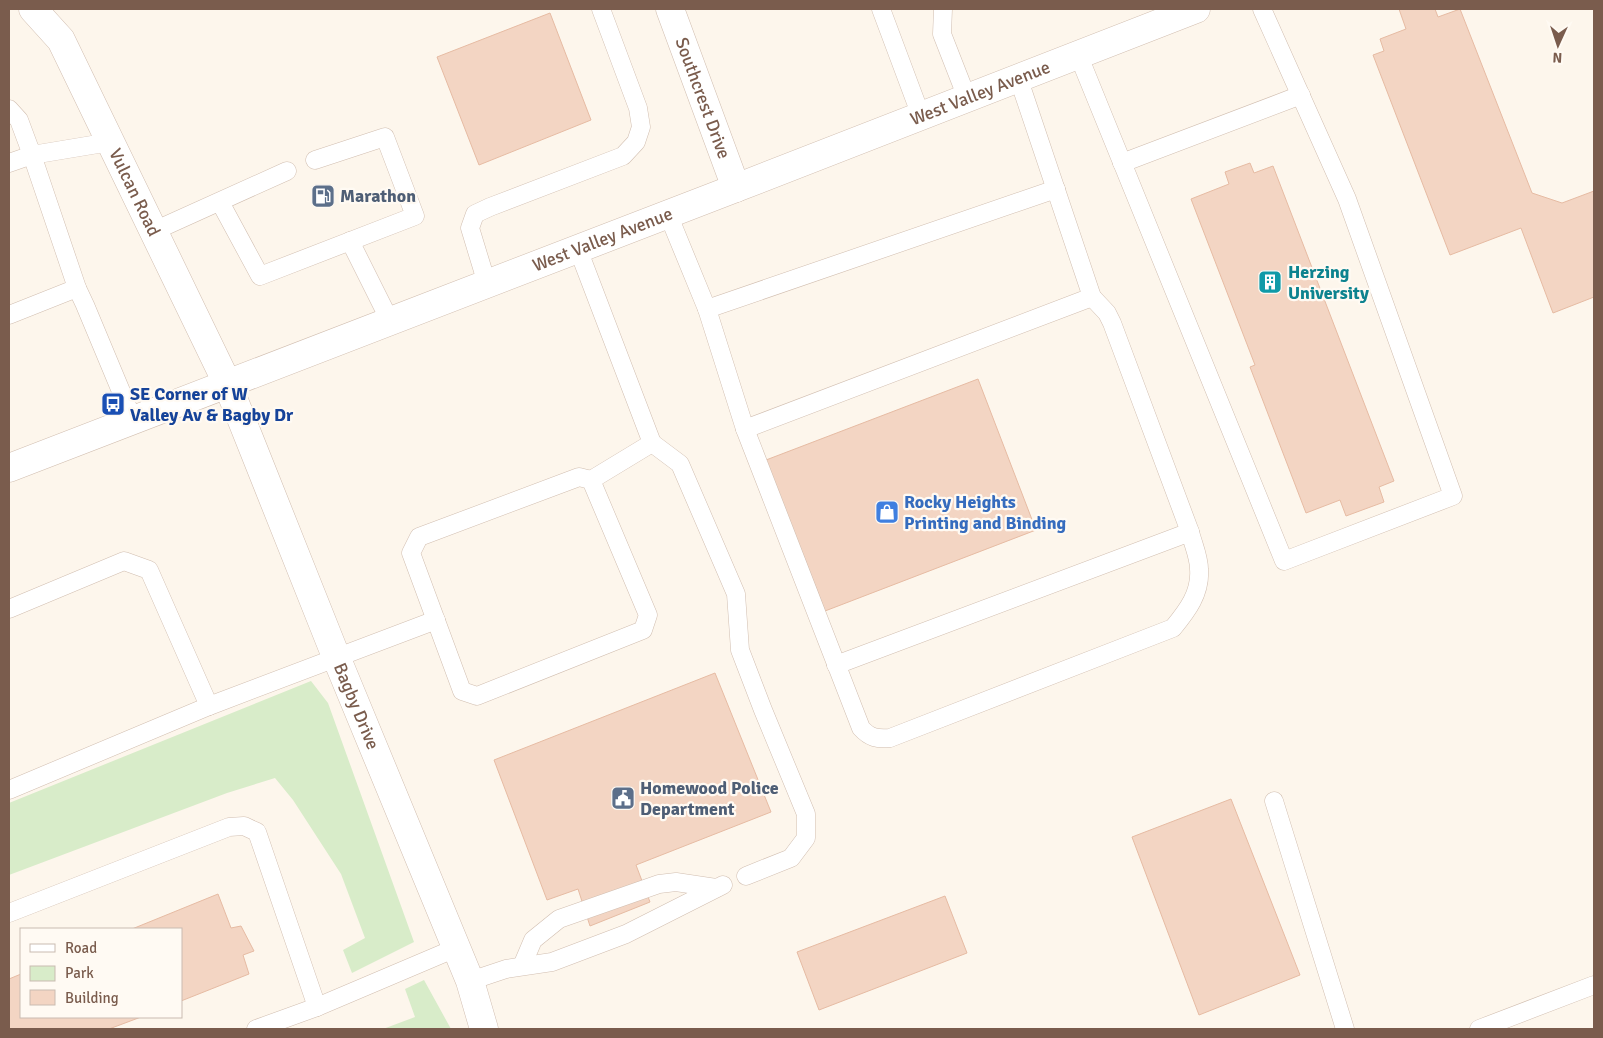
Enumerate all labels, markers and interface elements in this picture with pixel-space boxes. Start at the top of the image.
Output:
north arrow [1533,20,1583,70]
street label: Southcrest Drive [670,34,735,162]
text: N [1552,49,1563,66]
street label: West Valley Avenue [907,56,1053,130]
street label: Vulcan Road [104,145,165,240]
fuel station icon: Marathon [310,183,336,209]
place label: Marathon [340,185,416,207]
street label: West Valley Avenue [529,203,676,276]
place label: Herzing University [1288,261,1369,304]
building icon: Herzing University [1257,269,1283,295]
place label: SE Corner of W Valley Av & Bagby Dr [130,383,294,426]
bus stop icon: SE Corner of W Valley Av & Bagby Dr [100,391,126,417]
place label: Rocky Heights Printing and Binding [904,491,1067,534]
shop icon: Rocky Heights Printing and Binding [874,499,900,525]
street label: Bagby Drive [329,660,384,753]
place label: Homewood Police Department [640,777,779,820]
public building icon: Homewood Police Department [610,785,636,811]
legend [20,928,182,1018]
text: Road [65,939,97,957]
text: Park [65,964,94,982]
text: Building [65,989,119,1007]

